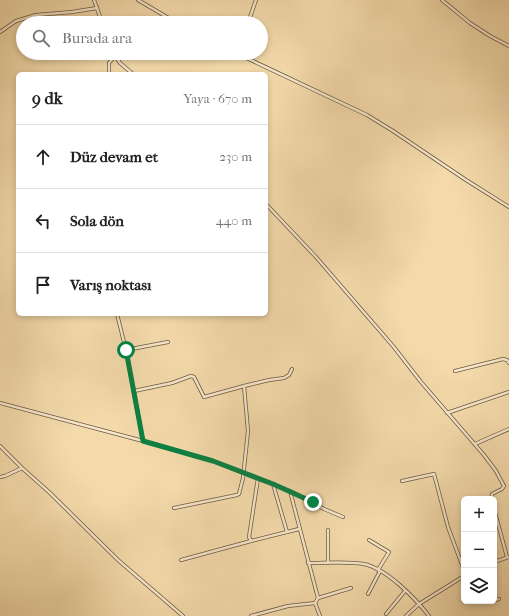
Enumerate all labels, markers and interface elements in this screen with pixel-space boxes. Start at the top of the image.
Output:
search box [16,16,268,60]
icon: search [30,27,52,49]
text: Burada ara [62,29,132,47]
text: 9 dk [32,88,63,108]
text: Yaya · 670 m [183,91,252,106]
icon: ahead [32,146,54,168]
text: Düz devam et [70,148,158,166]
text: 230 m [219,149,252,164]
icon: left [32,210,54,232]
text: Sola dön [70,212,124,230]
text: 440 m [216,213,252,228]
icon: arrive [32,274,54,296]
text: Varış noktası [70,276,151,294]
route start [117,341,135,359]
route end [304,493,322,511]
map controls [461,496,497,604]
button: + [461,496,497,532]
button: − [461,532,497,568]
button: layers [461,568,497,604]

